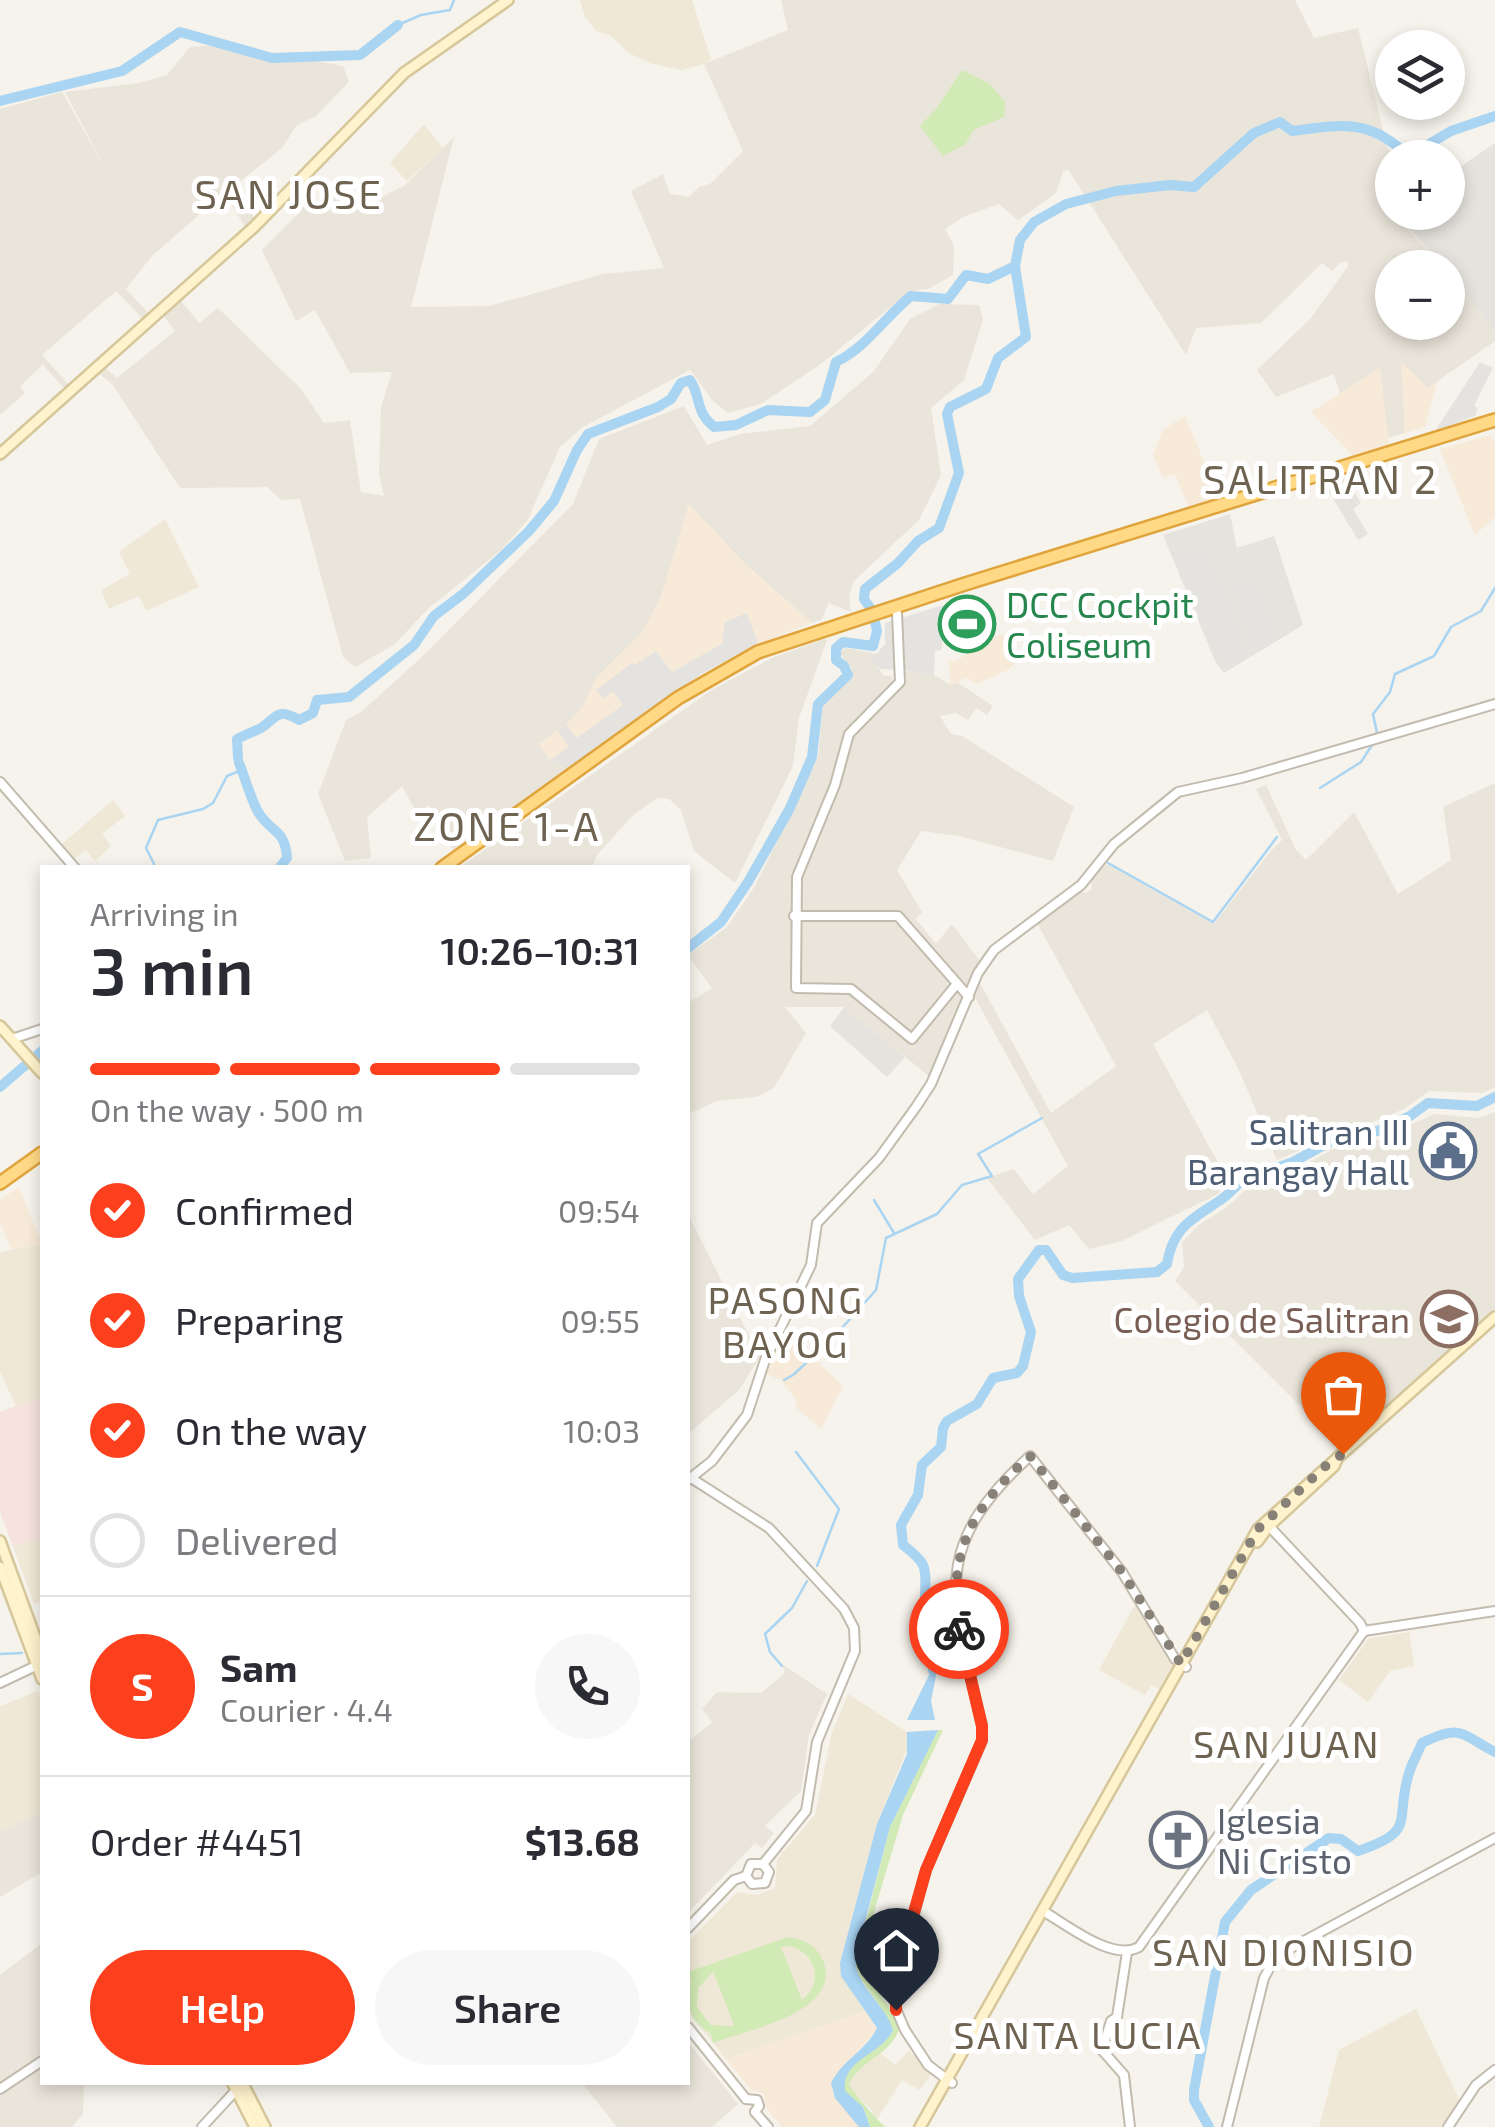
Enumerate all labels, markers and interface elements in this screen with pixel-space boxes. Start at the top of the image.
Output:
map controls [1375,30,1465,340]
button: layers [1375,30,1465,120]
button: + [1375,140,1465,230]
district label: SAN JOSE [195,169,383,217]
button: − [1375,250,1465,340]
district label: SALITRAN 2 [1203,454,1439,502]
place label: DCC Cockpit Coliseum [1006,583,1194,665]
sports icon: DCC Cockpit Coliseum [937,594,997,654]
district label: ZONE 1-A [413,801,601,849]
text: Arriving in [90,894,239,932]
text: 10:26–10:31 [441,927,640,973]
text: 3 min [90,930,254,1008]
text: On the way · 500 m [90,1090,364,1128]
place label: Salitran III Barangay Hall [1187,1110,1410,1192]
public building icon: Salitran III Barangay Hall [1418,1121,1478,1181]
icon: check [90,1183,145,1238]
text: Confirmed [175,1187,354,1233]
text: 09:54 [558,1191,640,1229]
district label: PASONG BAYOG [707,1276,865,1366]
school or university icon: Colegio de Salitran [1419,1289,1479,1349]
icon: check [90,1293,145,1348]
text: Preparing [175,1297,343,1343]
place label: Colegio de Salitran [1114,1298,1410,1340]
text: 09:55 [561,1301,640,1339]
pin [1301,1352,1386,1455]
icon: bag [1316,1367,1371,1422]
icon: check [90,1403,145,1458]
text: On the way [175,1407,367,1453]
text: 10:03 [563,1411,640,1449]
text: Delivered [175,1517,339,1563]
courier [909,1579,1009,1679]
icon: bike [932,1602,987,1657]
button: phone [535,1634,640,1739]
text: Sam [220,1644,297,1690]
text: S [131,1663,154,1709]
text: Courier · 4.4 [220,1690,393,1728]
district label: SAN JUAN [1193,1720,1381,1766]
place label: Iglesia Ni Cristo [1217,1799,1352,1881]
church icon: Iglesia Ni Cristo [1148,1810,1208,1870]
text: Order #4451 [90,1818,304,1864]
text: $13.68 [525,1818,640,1864]
pin [854,1908,939,2011]
icon: home [869,1923,924,1978]
district label: SAN DIONISIO [1152,1928,1416,1974]
button: Help [90,1950,355,2065]
button: Share [375,1950,640,2065]
district label: SANTA LUCIA [953,2011,1203,2057]

